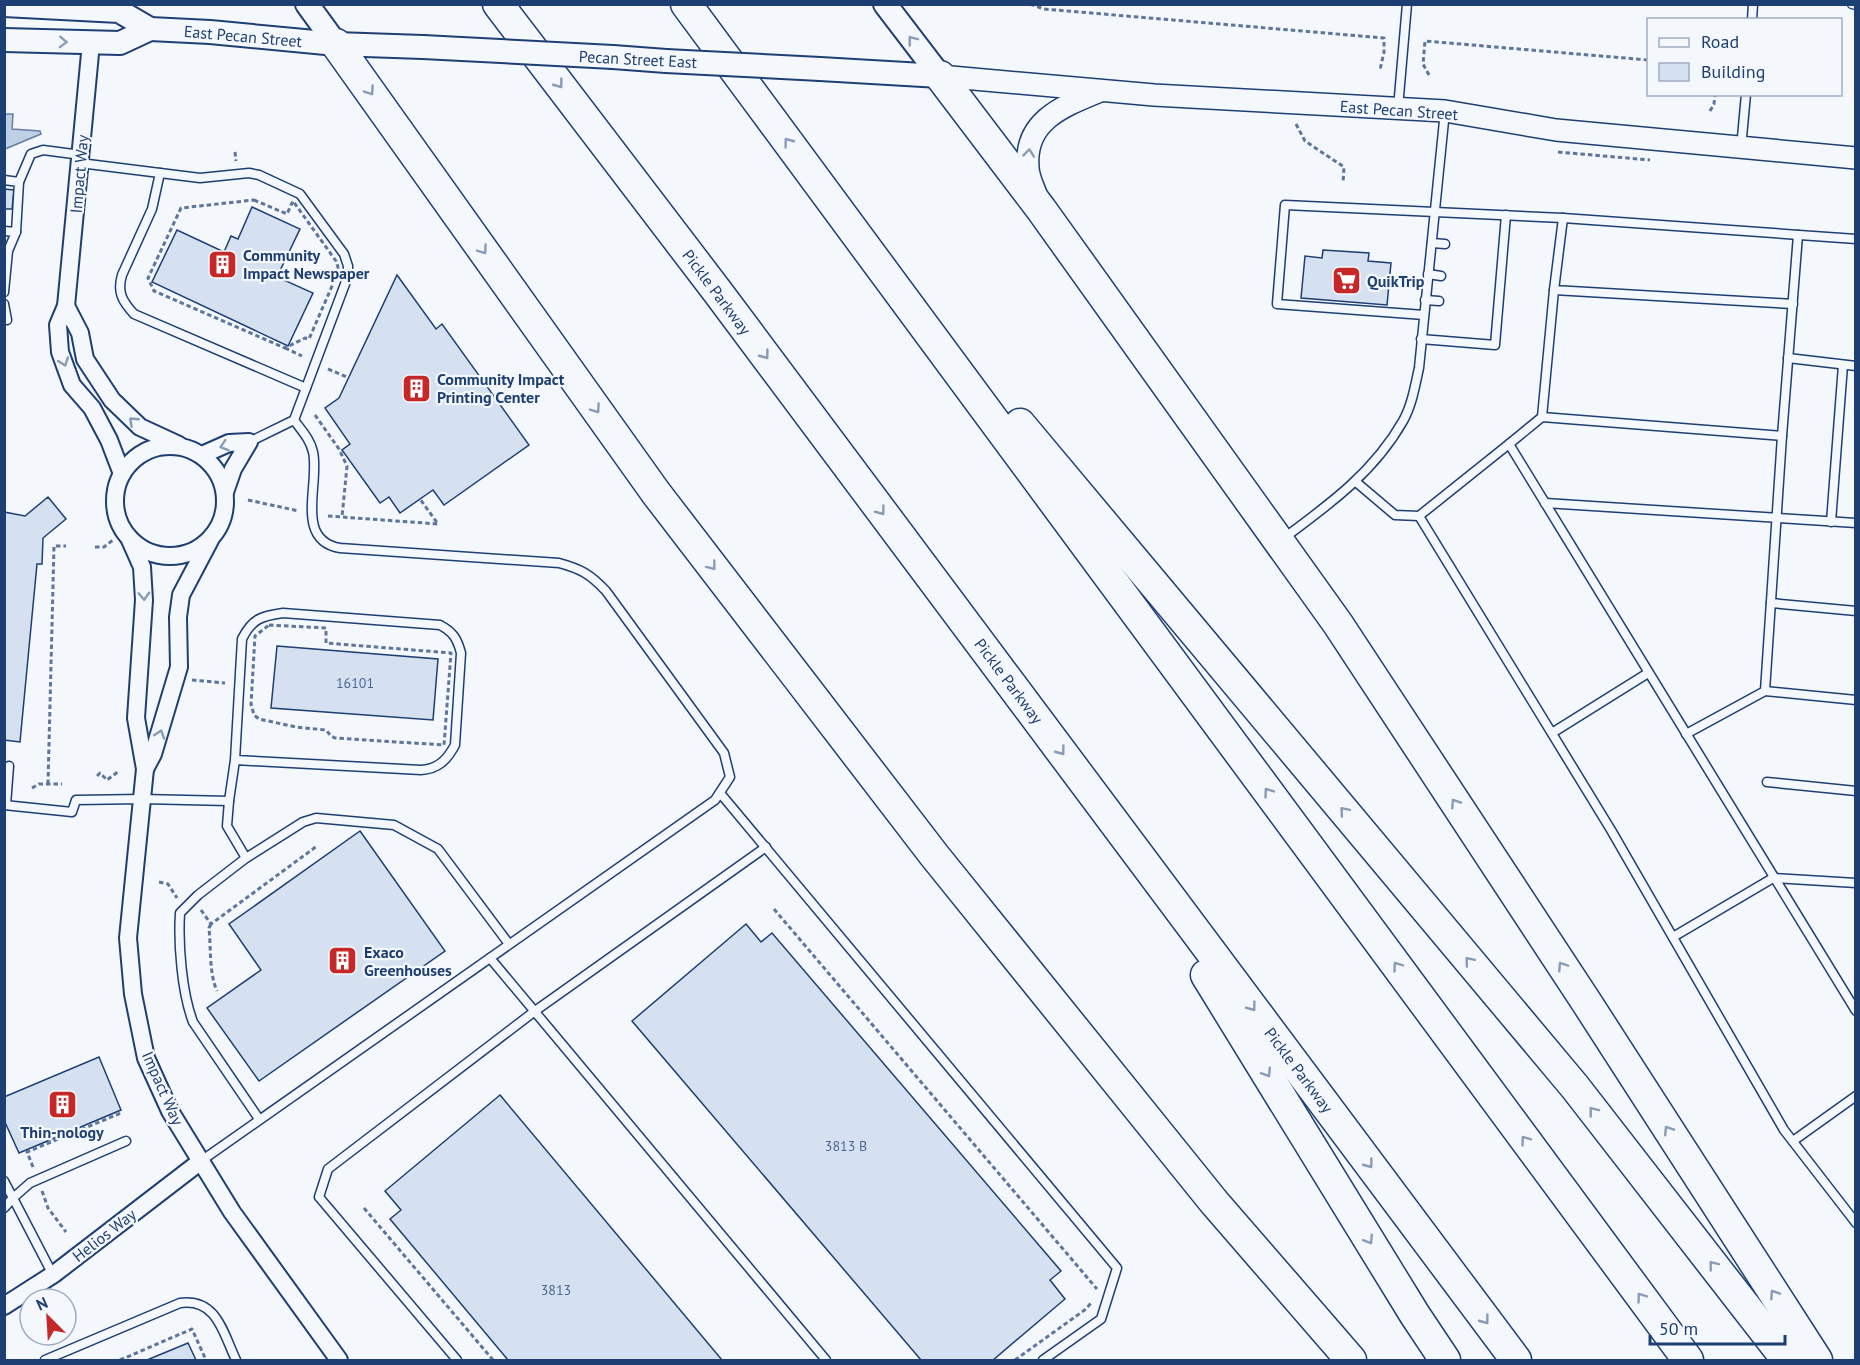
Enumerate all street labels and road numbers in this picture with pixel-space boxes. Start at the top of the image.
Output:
street label: East Pecan Street [183,21,303,51]
street label: Pecan Street East [578,46,698,72]
street label: East Pecan Street [1339,96,1459,124]
street label: Impact Way [66,133,92,214]
street label: Pickle Parkway [678,245,756,339]
street label: Pickle Parkway [970,634,1048,728]
street label: Pickle Parkway [1260,1023,1338,1117]
street label: Impact Way [138,1048,188,1129]
street label: Helios Way [68,1204,140,1266]

